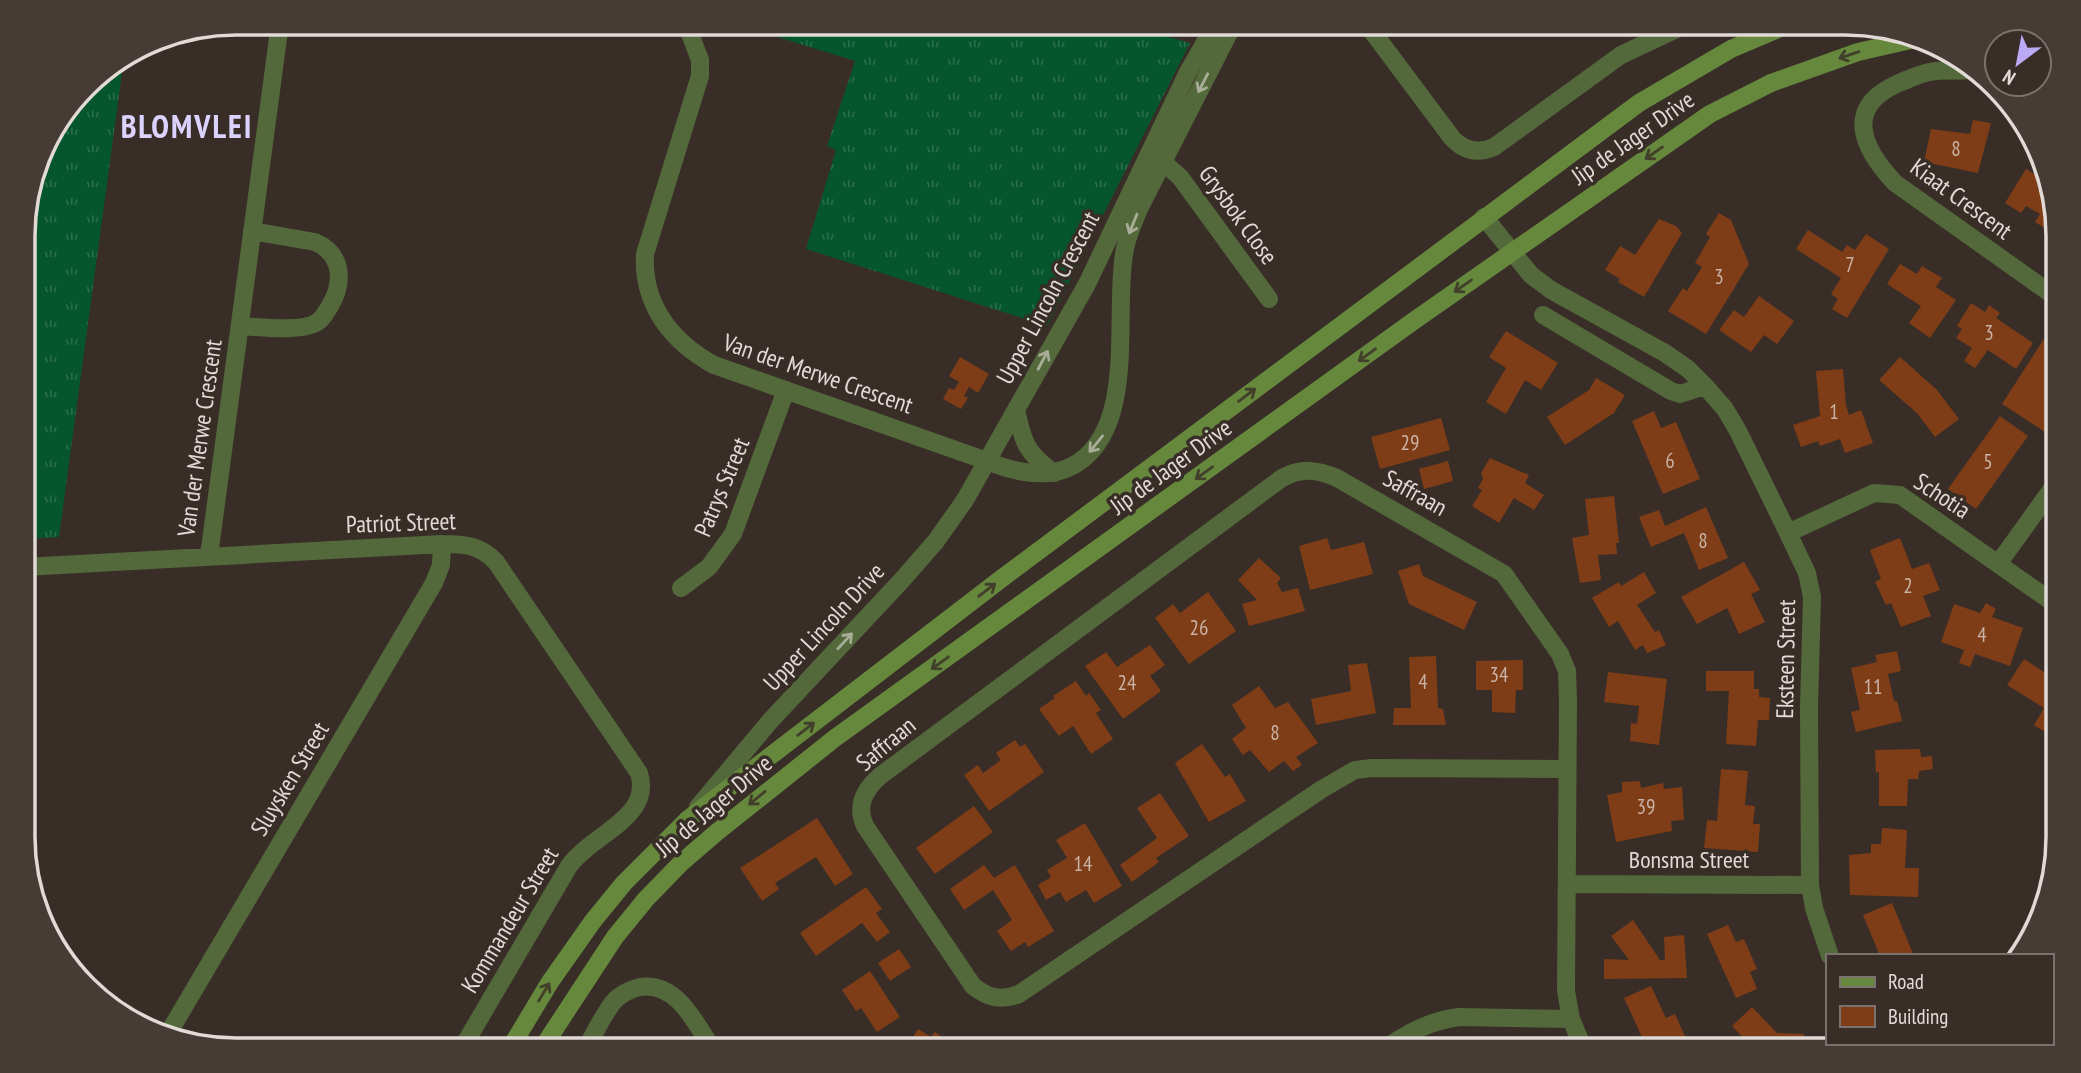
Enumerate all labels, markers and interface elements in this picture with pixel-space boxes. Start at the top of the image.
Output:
north arrow [1983,28,2053,98]
one-way arrow [1838,50,1860,63]
text: N [1998,65,2020,90]
one-way arrow [1196,73,1210,93]
street label: Jip de Jager Drive [1564,84,1700,192]
district label: BLOMVLEI [121,105,253,147]
house number: 8 [1951,135,1961,162]
one-way arrow [1644,146,1664,160]
street label: Kiaat Crescent [1904,151,2019,246]
street label: Grysbok Close [1192,159,1285,270]
street label: Upper Lincoln Crescent [989,206,1106,389]
one-way arrow [1126,212,1139,234]
house number: 7 [1845,251,1855,278]
house number: 3 [1714,263,1724,290]
one-way arrow [1454,279,1473,293]
house number: 3 [1984,319,1994,346]
street label: Van der Merwe Crescent [718,326,917,421]
street label: Van der Merwe Crescent [170,337,229,539]
one-way arrow [1358,348,1377,362]
one-way arrow [1036,350,1050,370]
one-way arrow [1237,388,1256,402]
house number: 1 [1829,398,1839,425]
street label: Jip de Jager Drive [1103,412,1238,522]
house number: 29 [1401,429,1419,456]
street label: Patrys Street [687,432,756,541]
one-way arrow [1089,435,1104,453]
house number: 6 [1665,447,1675,474]
house number: 5 [1983,448,1993,475]
street label: Saffraan [1378,462,1453,523]
one-way arrow [1195,466,1214,480]
street label: Schotia [1908,466,1976,525]
street label: Patriot Street [346,505,457,540]
house number: 8 [1698,527,1708,554]
street label: Upper Lincoln Drive [756,556,891,697]
house number: 2 [1903,572,1913,599]
one-way arrow [977,583,996,598]
street label: Eksteen Street [1769,599,1802,719]
house number: 26 [1190,614,1208,641]
house number: 4 [1977,621,1987,648]
one-way arrow [837,632,854,649]
one-way arrow [931,656,950,670]
house number: 34 [1490,661,1509,688]
house number: 4 [1418,668,1428,695]
house number: 24 [1118,669,1137,696]
house number: 11 [1864,673,1882,700]
street label: Saffraan [849,710,922,778]
street label: Sluysken Street [243,716,336,841]
house number: 8 [1270,719,1280,746]
one-way arrow [797,721,815,736]
street label: Jip de Jager Drive [648,748,778,864]
one-way arrow [749,791,767,806]
house number: 39 [1637,793,1655,820]
street label: Kommandeur Street [454,841,565,998]
street label: Bonsma Street [1629,844,1750,875]
house number: 14 [1074,850,1093,877]
legend [1826,954,2053,1045]
text: Road [1888,968,1924,995]
one-way arrow [537,982,551,1002]
text: Building [1888,1003,1948,1030]

